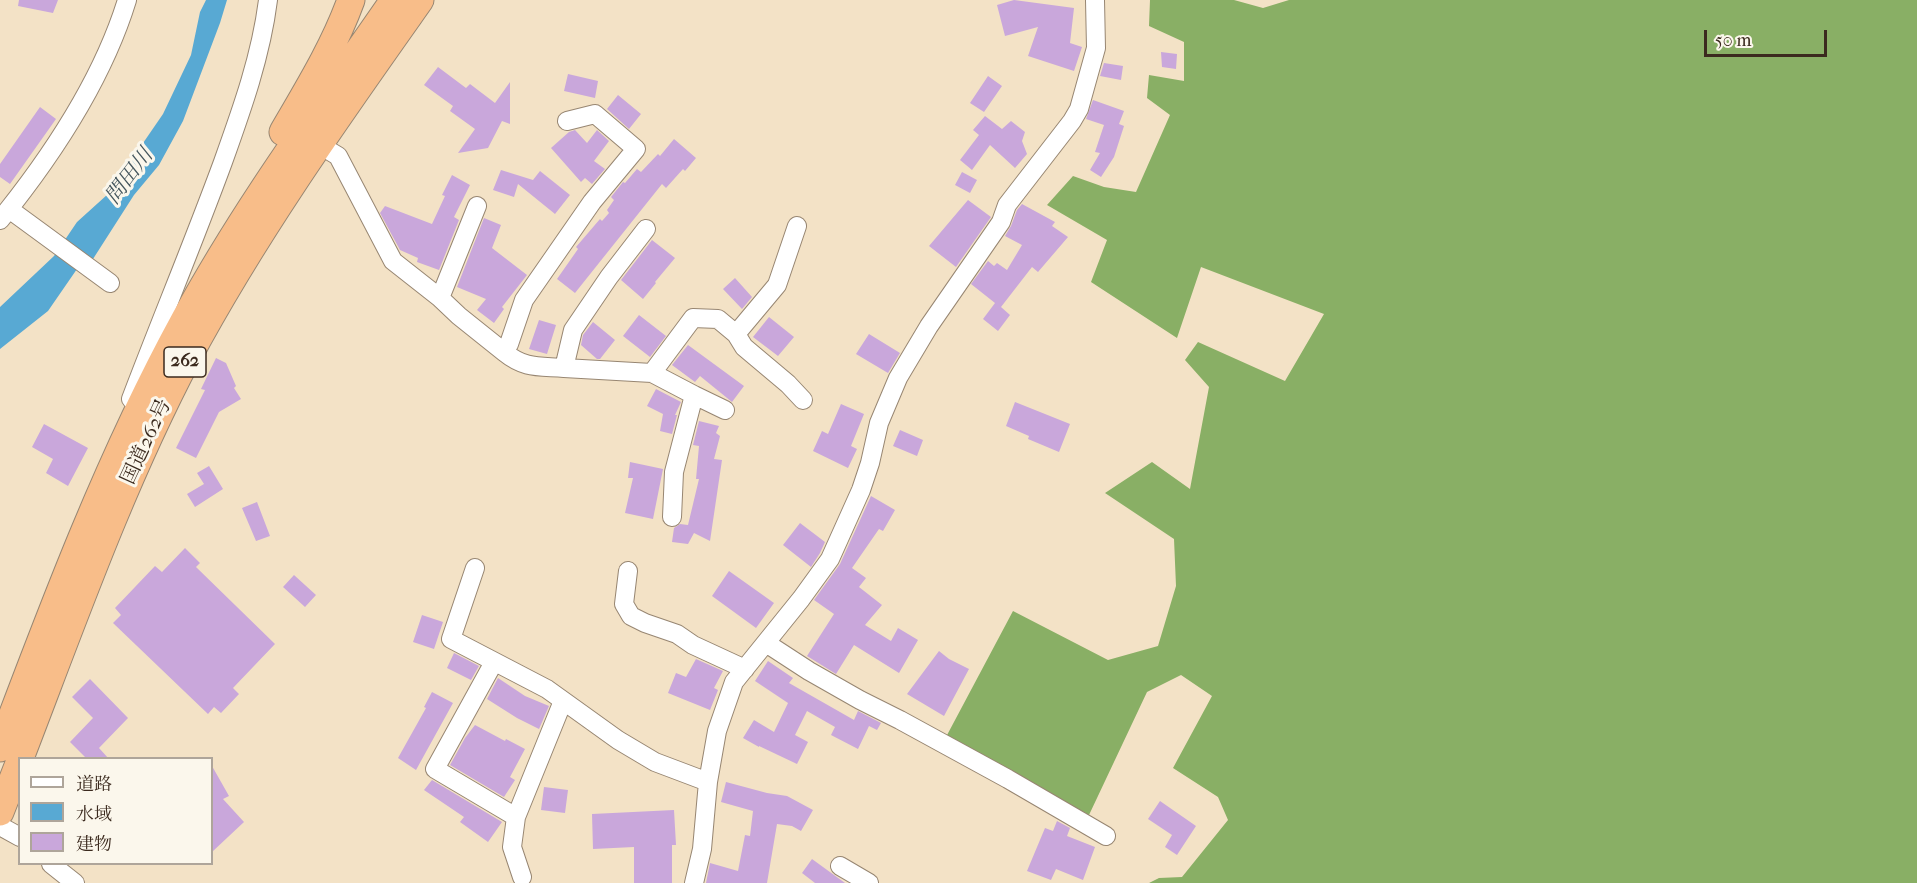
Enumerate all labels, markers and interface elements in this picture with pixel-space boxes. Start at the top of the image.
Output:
scale bar [1707,18,1830,56]
text: 50 m [1715,30,1751,51]
water label: 問田川 [101,144,159,210]
road number: 262 [164,347,206,377]
street label: 国道262号 [117,396,177,488]
legend [18,757,213,865]
text: 道路 [76,774,112,795]
text: 水域 [76,804,112,825]
text: 建物 [76,834,112,855]

